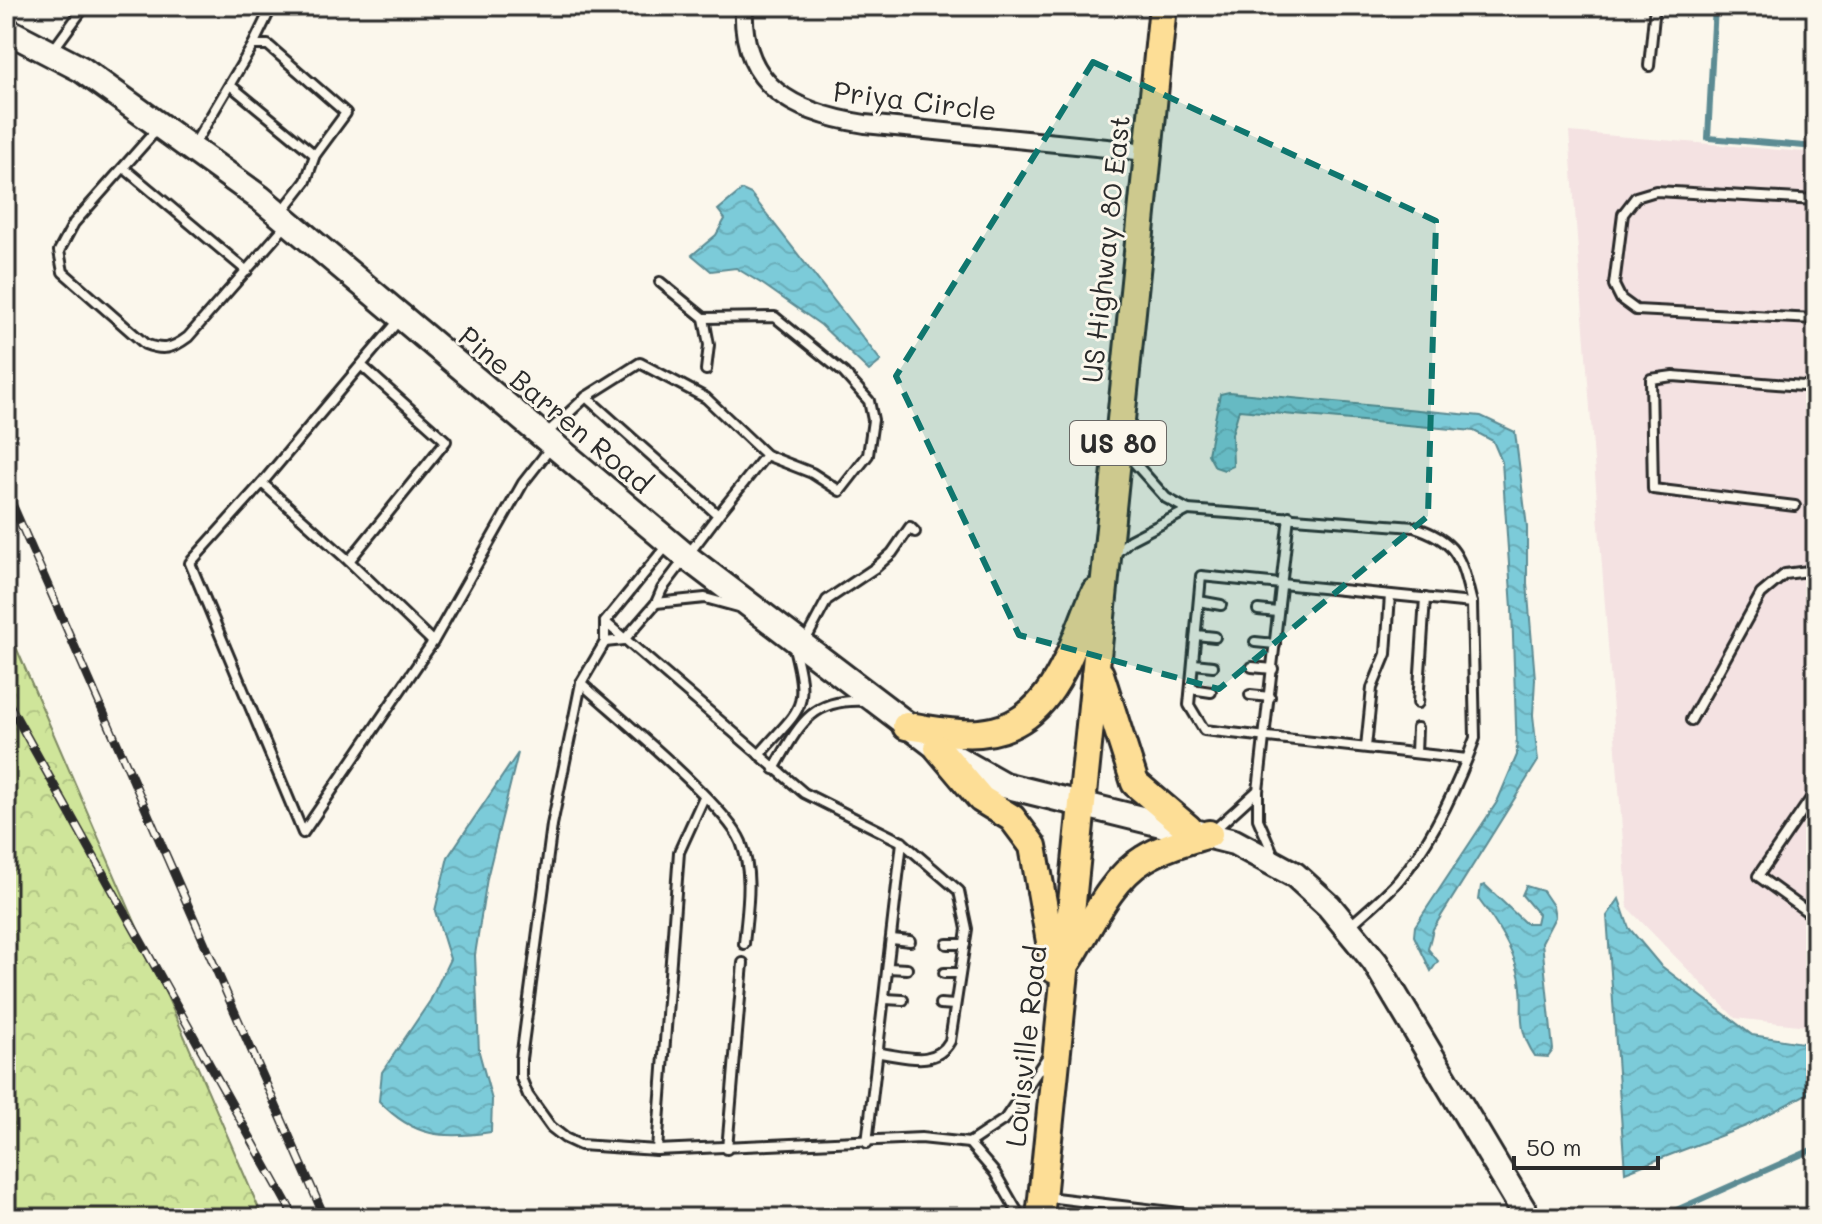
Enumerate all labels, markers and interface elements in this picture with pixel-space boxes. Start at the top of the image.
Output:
street label: Priya Circle [831,72,999,128]
street label: US Highway 80 East [1073,113,1137,385]
street label: Pine Barren Road [452,317,660,501]
road number: US 80 [1070,421,1166,465]
street label: Louisville Road [997,944,1053,1148]
scale bar [1514,1120,1658,1170]
text: 50 m [1526,1131,1582,1162]

